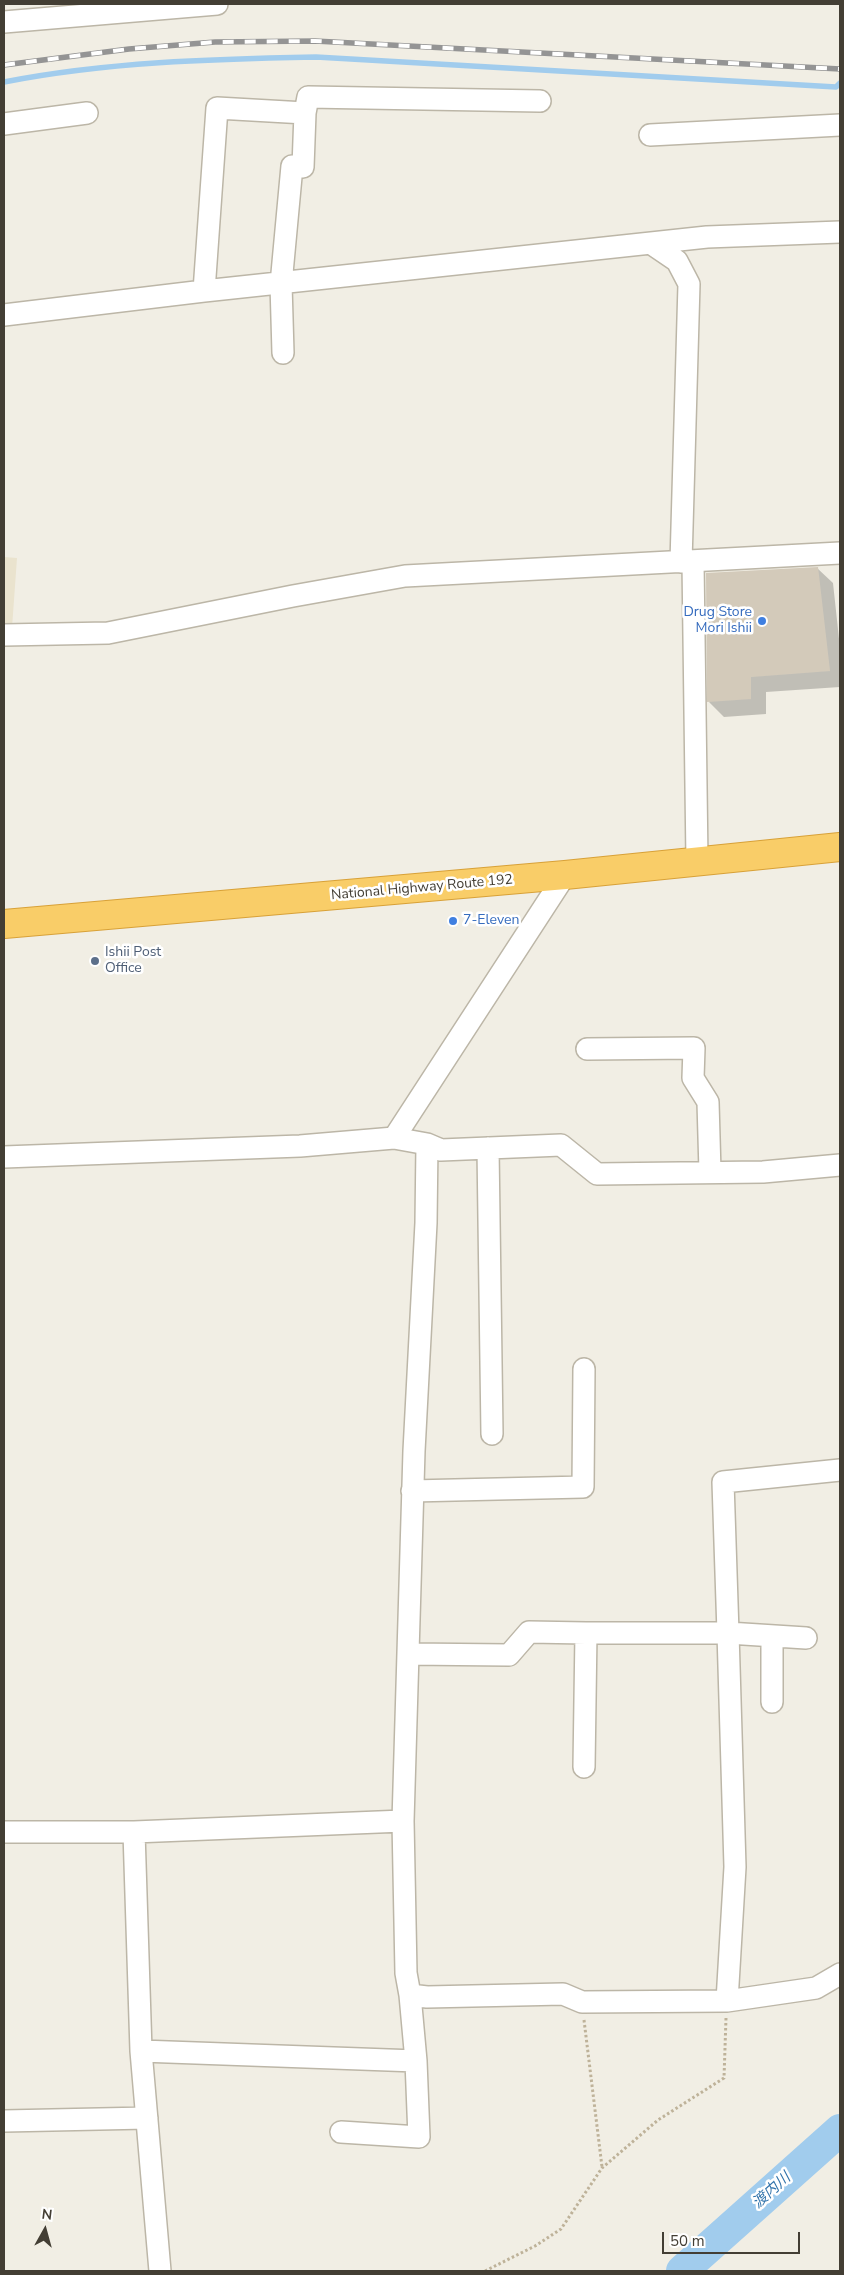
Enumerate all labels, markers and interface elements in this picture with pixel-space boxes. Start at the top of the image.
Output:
place label: Drug Store Mori Ishii [683,605,752,638]
marker: Drug Store Mori Ishii [756,615,768,627]
street label: National Highway Route 192 [330,872,514,904]
place label: 7-Eleven [463,913,519,929]
marker: 7-Eleven [447,915,459,927]
place label: Ishii Post Office [105,945,161,978]
marker: Ishii Post Office [89,955,101,967]
water label: 渡内川 [749,2169,795,2213]
north arrow [20,2205,70,2255]
text: N [41,2205,53,2225]
scale bar [664,2222,802,2254]
text: 50 m [670,2231,705,2251]

